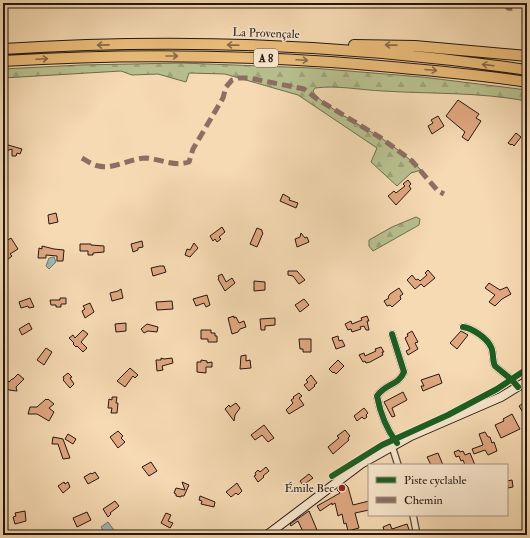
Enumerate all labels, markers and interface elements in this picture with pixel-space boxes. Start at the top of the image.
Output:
street label: La Provençale [232,25,300,42]
one-way arrow [97,41,110,49]
one-way arrow [227,41,240,49]
one-way arrow [385,41,398,49]
road number: A 8 [254,49,278,67]
one-way arrow [165,52,178,60]
one-way arrow [35,55,48,62]
one-way arrow [295,56,308,63]
one-way arrow [482,61,495,69]
one-way arrow [424,66,437,74]
legend [368,464,508,516]
text: Piste cyclable [404,473,466,488]
place label: Émile Bec [285,481,334,496]
marker: Émile Bec [337,483,347,493]
text: Chemin [404,493,443,508]

